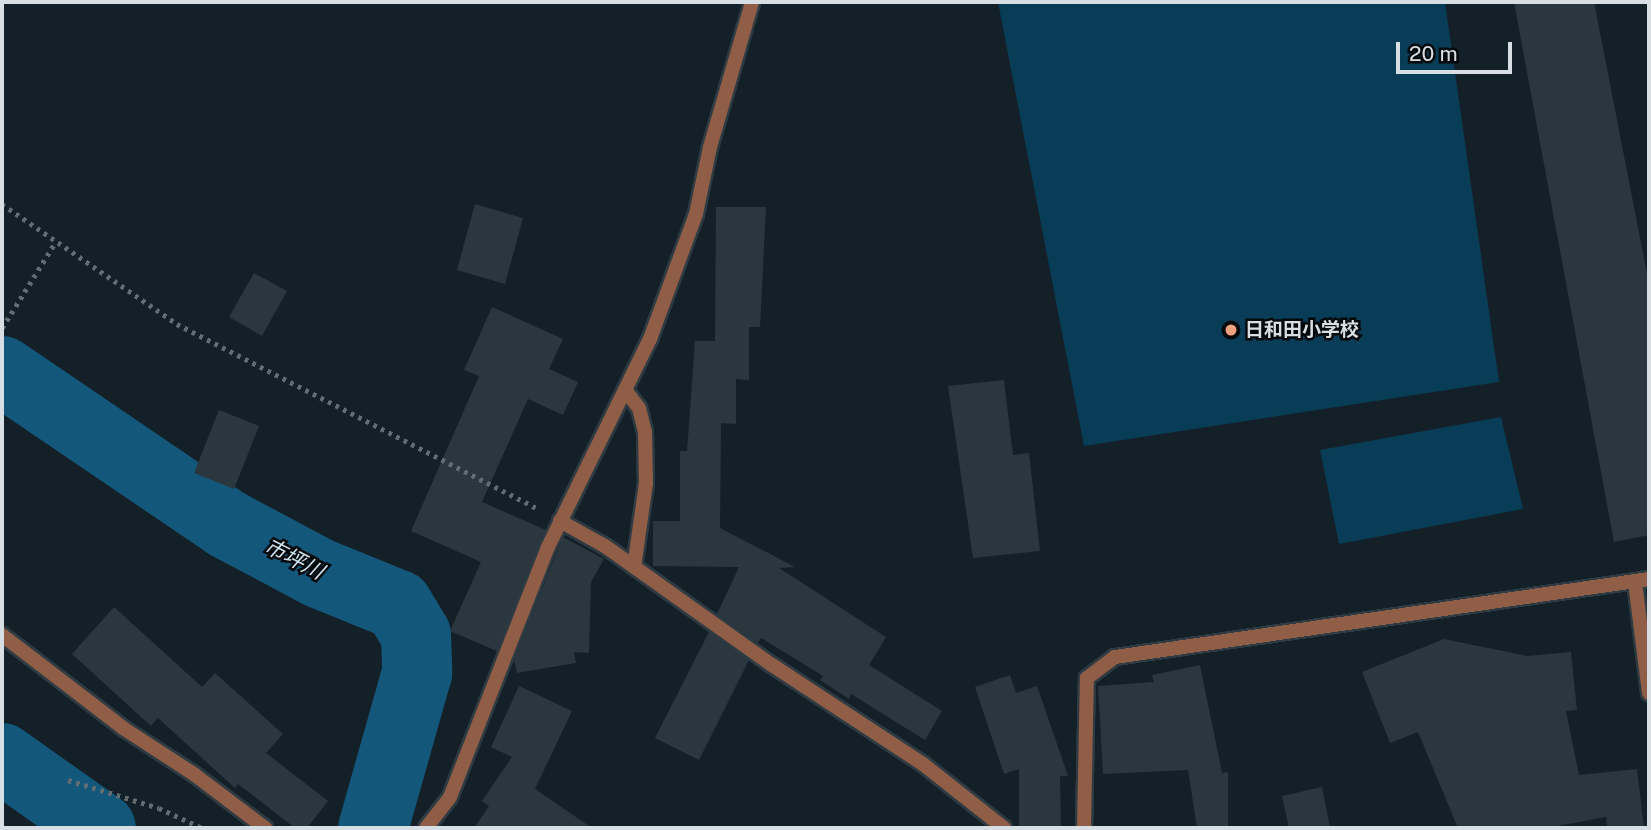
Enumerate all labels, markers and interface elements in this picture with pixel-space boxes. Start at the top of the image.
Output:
scale bar [1399,28,1514,72]
text: 20 m [1409,41,1458,66]
place label: 日和田小学校 [1245,319,1359,341]
marker: 日和田小学校 [1223,322,1239,338]
water label: 市坪川 [260,533,328,585]

